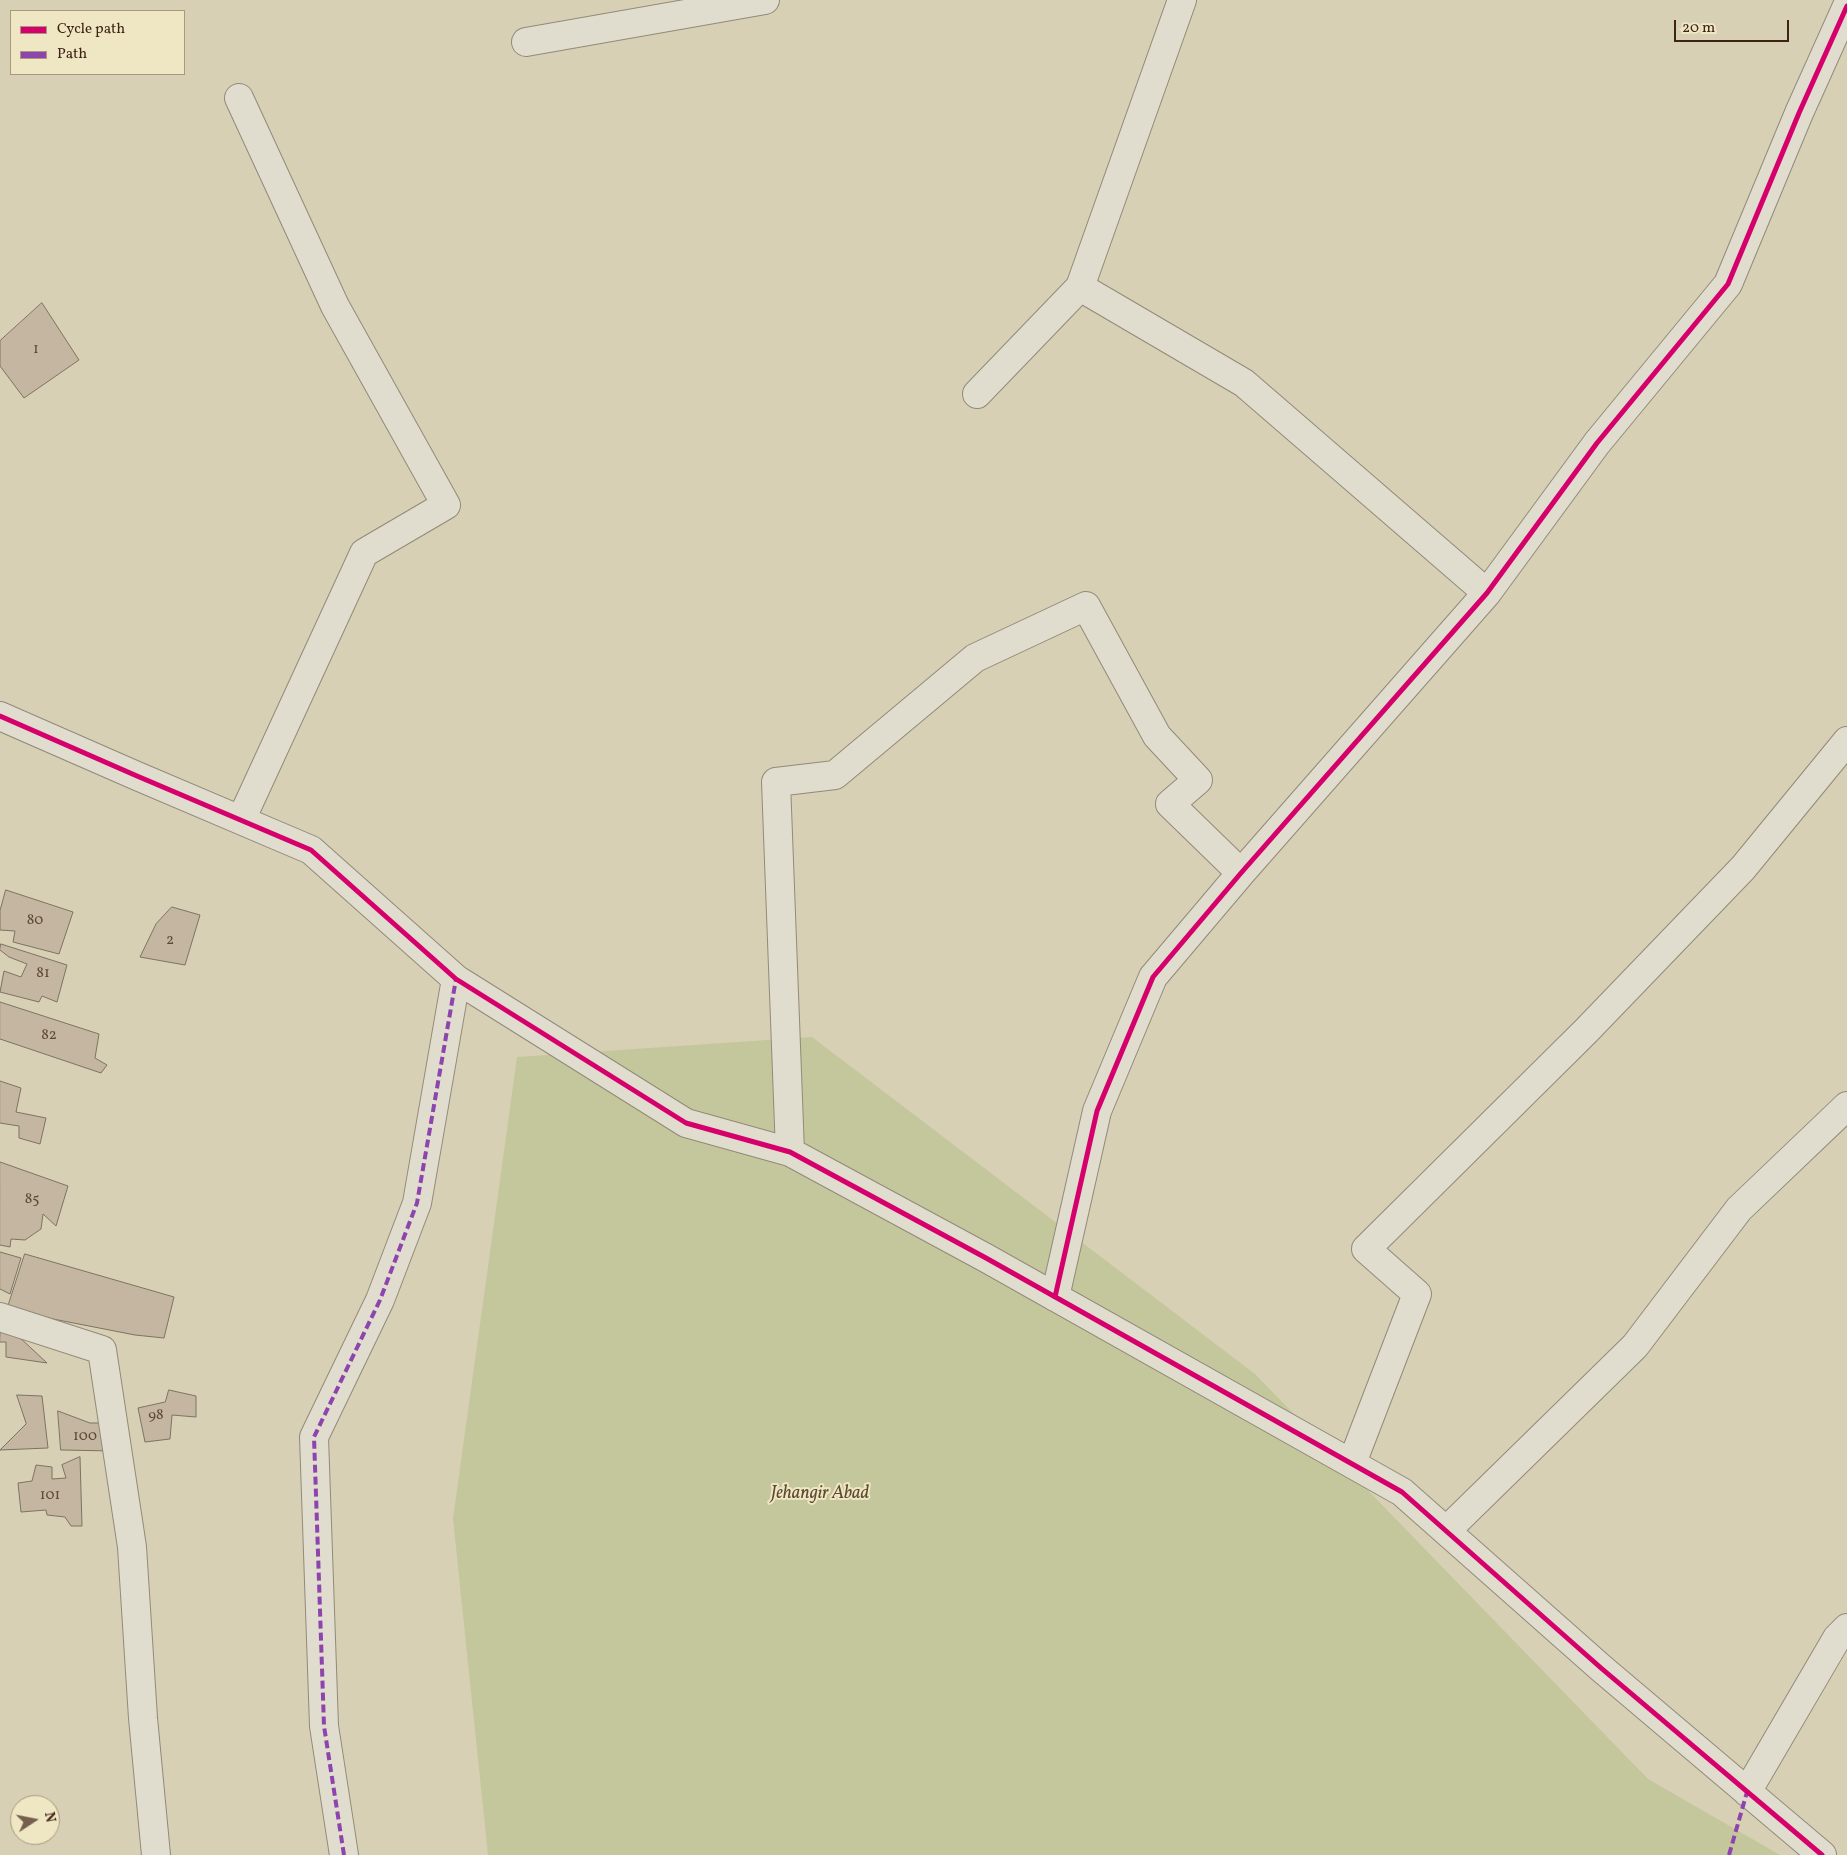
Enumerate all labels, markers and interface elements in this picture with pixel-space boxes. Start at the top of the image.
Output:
legend [10,10,185,75]
scale bar [1677,10,1792,42]
text: 20 m [1682,18,1715,39]
text: Cycle path [57,19,125,40]
text: Path [57,44,87,65]
house number: 1 [33,341,39,359]
house number: 80 [27,912,43,930]
house number: 2 [166,932,174,950]
house number: 81 [36,965,50,983]
house number: 82 [41,1027,57,1045]
house number: 85 [25,1191,39,1209]
house number: 98 [148,1407,164,1425]
house number: 100 [73,1428,97,1446]
park label: Jehangir Abad [771,1484,869,1506]
house number: 101 [40,1487,60,1505]
north arrow [10,1795,60,1845]
text: N [39,1810,60,1824]

